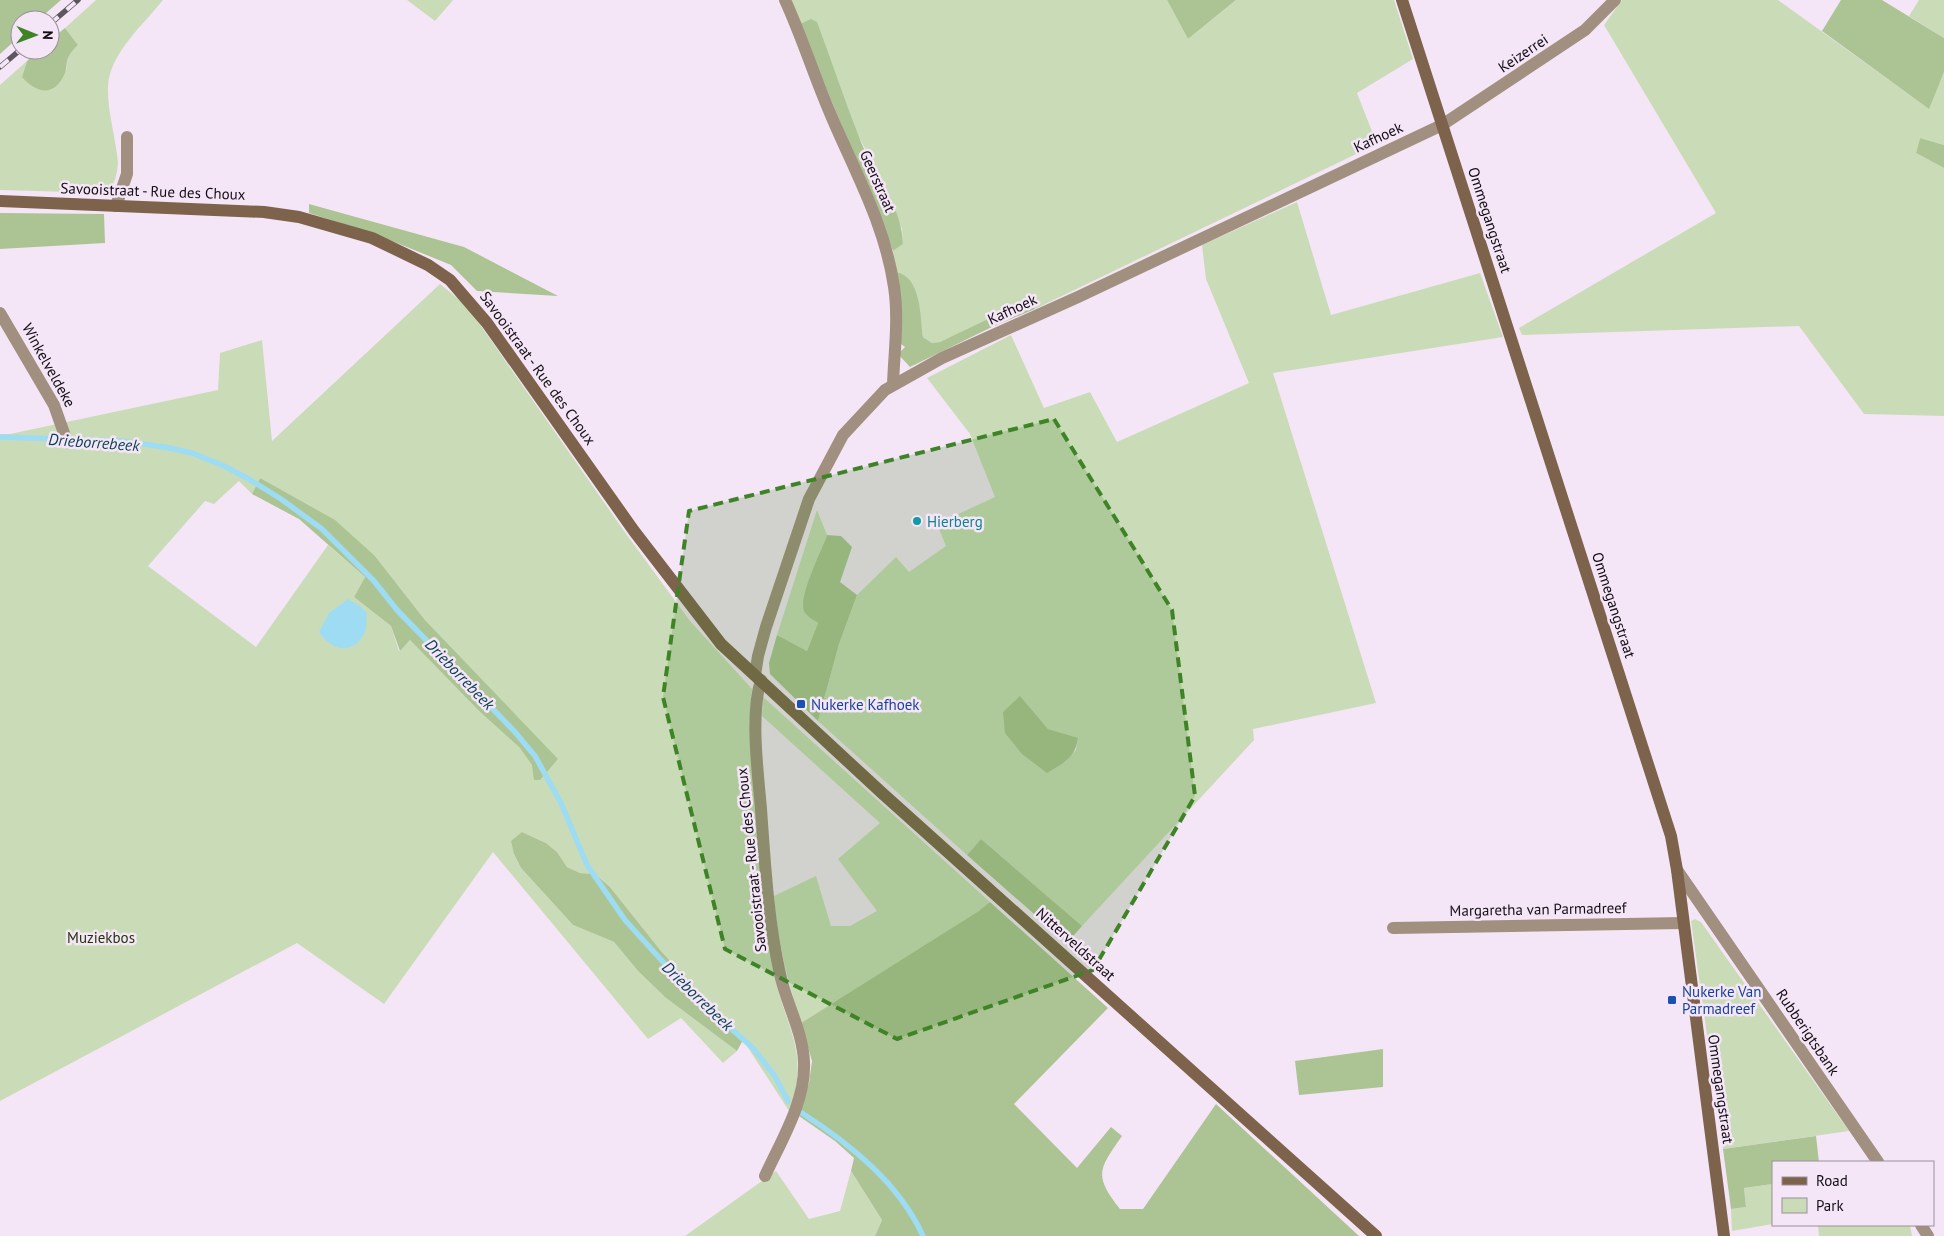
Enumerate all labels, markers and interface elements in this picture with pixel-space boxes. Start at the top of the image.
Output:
north arrow [10,10,60,60]
street label: Keizerrei [1494,29,1552,77]
text: N [39,30,57,40]
street label: Kafhoek [1350,117,1406,157]
street label: Geerstraat [856,147,900,215]
street label: Ommegangstraat [1464,165,1516,275]
street label: Savooistraat - Rue des Choux [60,178,246,204]
street label: Savooistraat - Rue des Choux [476,288,600,449]
street label: Kafhoek [984,289,1040,329]
street label: Winkelveldeke [18,320,80,410]
water label: Drieborrebeek [48,429,141,455]
place label: Hierberg [927,512,983,531]
marker: Hierberg [911,515,923,527]
street label: Ommegangstraat [1588,550,1640,660]
water label: Drieborrebeek [421,634,499,714]
place label: Nukerke Kafhoek [811,695,920,714]
marker: Nukerke Kafhoek [795,698,807,710]
street label: Savooistraat - Rue des Choux [732,767,770,953]
street label: Margaretha van Parmadreef [1449,898,1628,920]
street label: Nitterveldstraat [1032,903,1120,985]
park label: Muziekbos [67,928,135,947]
water label: Drieborrebeek [658,957,738,1035]
place label: Nukerke Van Parmadreef [1682,982,1762,1018]
street label: Rubberigtsbank [1772,985,1844,1080]
marker: Nukerke Van Parmadreef [1666,994,1678,1006]
street label: Ommegangstraat [1704,1033,1738,1145]
legend [1772,1161,1934,1226]
text: Road [1816,1171,1848,1190]
text: Park [1816,1196,1844,1215]

